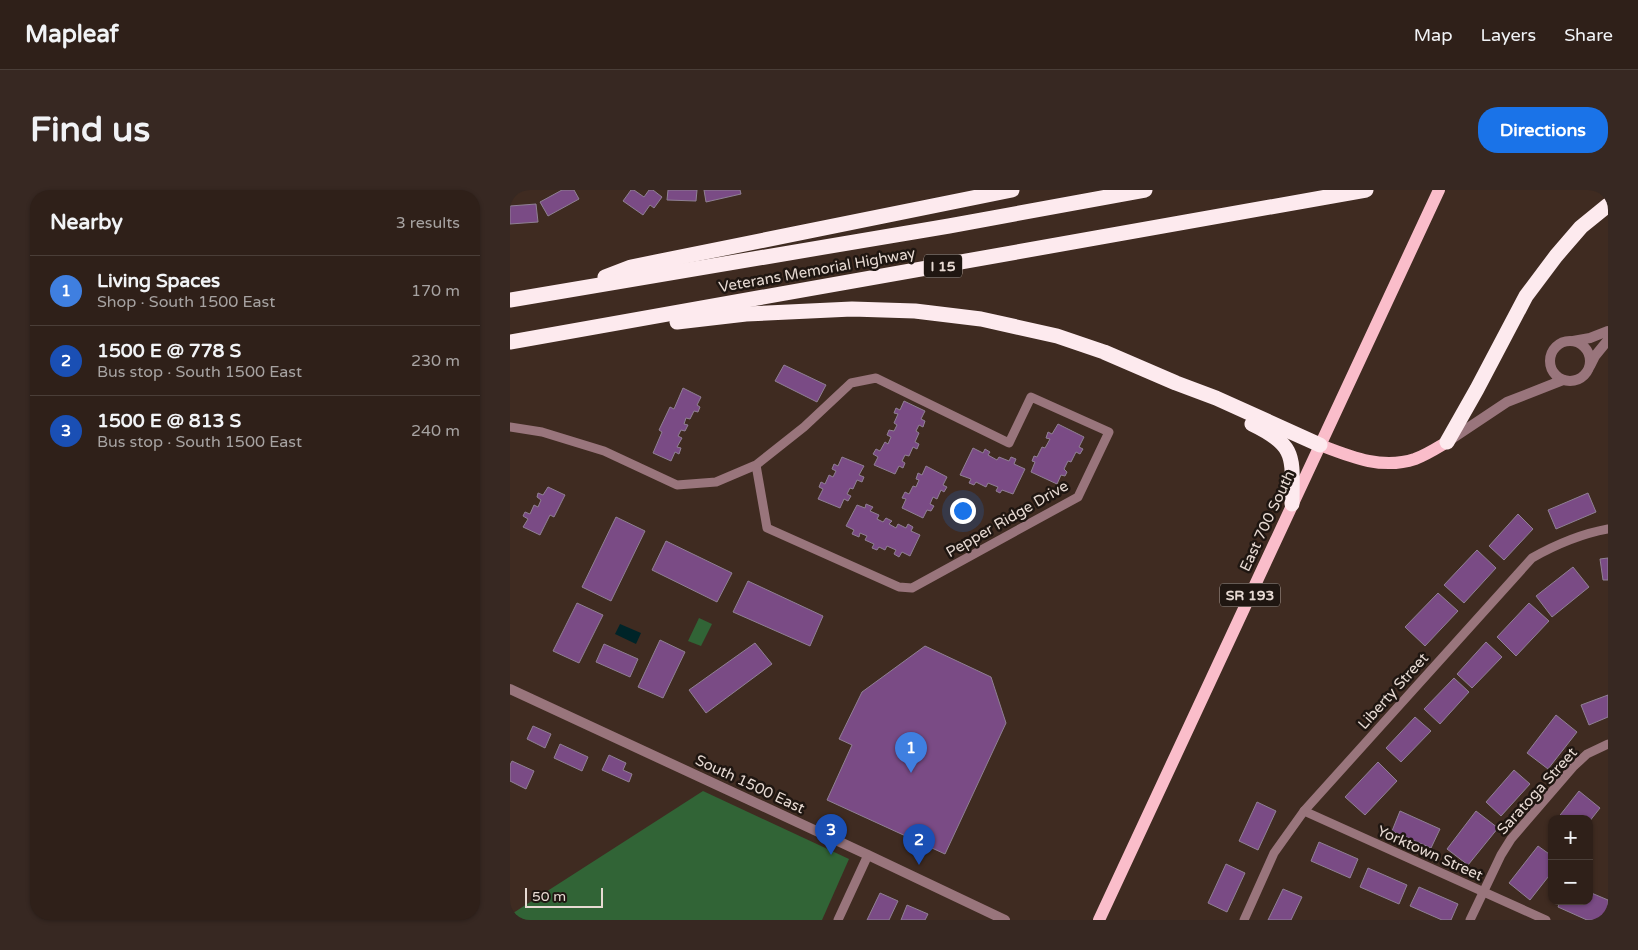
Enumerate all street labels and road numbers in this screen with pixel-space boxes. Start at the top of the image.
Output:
street label: Veterans Memorial Highway [717,244,917,296]
road number: I 15 [924,254,962,278]
street label: East 700 South [1236,468,1298,574]
street label: Pepper Ridge Drive [943,477,1071,561]
road number: SR 193 [1220,584,1280,606]
street label: Liberty Street [1354,649,1432,733]
street label: Saratoga Street [1493,744,1581,838]
street label: South 1500 East [692,751,808,817]
street label: Yorktown Street [1374,822,1486,884]

